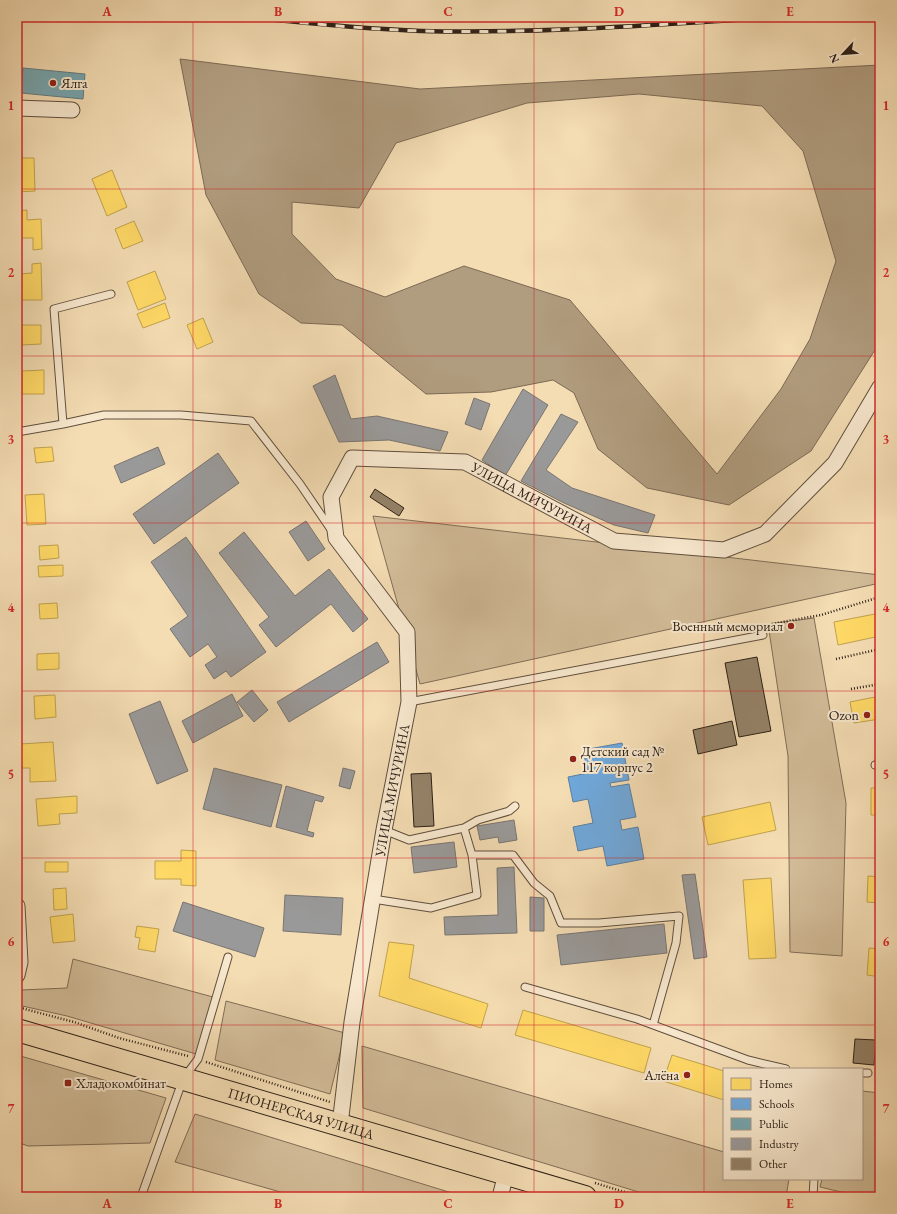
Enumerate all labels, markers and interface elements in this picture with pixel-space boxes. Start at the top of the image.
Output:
text: A [101,3,112,20]
text: B [274,3,282,20]
text: C [443,3,453,20]
text: D [614,3,624,20]
text: E [786,3,794,20]
north arrow [823,34,863,74]
text: N [826,51,842,65]
place label: Ялга [60,74,88,92]
marker: Ялга [48,78,58,88]
text: 1 [8,97,15,114]
text: 1 [883,97,890,114]
text: 2 [8,264,15,281]
text: 2 [883,264,890,281]
text: 3 [8,431,15,448]
text: 3 [883,431,890,448]
street label: УЛИЦА МИЧУРИНА [467,457,596,537]
text: 4 [8,599,15,616]
text: 4 [883,599,890,616]
place label: Военный мемориал [672,617,783,635]
marker: Военный мемориал [786,621,796,631]
place label: Ozon [829,706,860,724]
marker: Ozon [862,710,872,720]
street label: УЛИЦА МИЧУРИНА [371,722,414,859]
place label: Детский сад № 117 корпус 2 [581,742,664,776]
marker: Детский сад № 117 корпус 2 [568,754,578,764]
text: 5 [8,766,14,783]
text: 5 [883,766,889,783]
text: 6 [8,933,15,950]
text: 6 [883,933,890,950]
place label: Алёна [643,1066,679,1084]
legend [723,1068,863,1180]
marker: Алёна [682,1070,692,1080]
place label: Хладокомбинат [75,1074,166,1092]
text: Homes [759,1076,793,1092]
marker: Хладокомбинат [63,1078,73,1088]
street label: ПИОНЕРСКАЯ УЛИЦА [226,1084,376,1144]
text: Schools [759,1096,794,1112]
text: 7 [8,1100,15,1117]
text: 7 [883,1100,890,1117]
text: Public [759,1116,789,1132]
text: Industry [759,1136,799,1152]
text: Other [759,1156,787,1172]
text: A [101,1195,112,1212]
text: B [274,1195,282,1212]
text: C [443,1195,453,1212]
text: D [614,1195,624,1212]
text: E [786,1195,794,1212]

